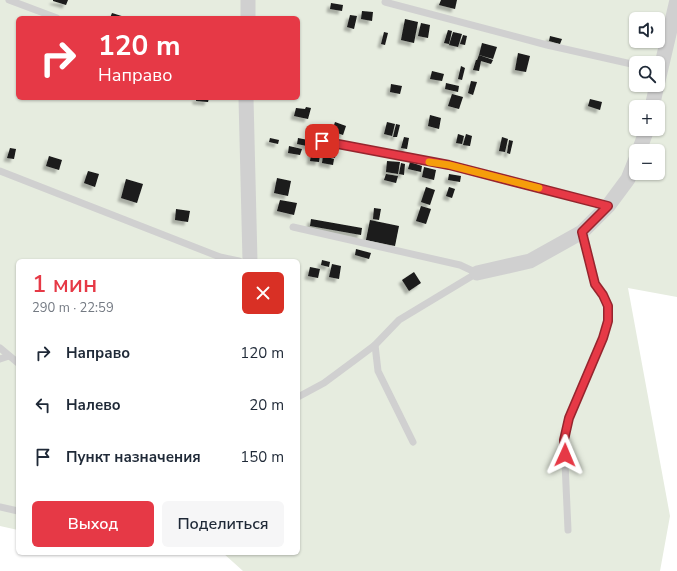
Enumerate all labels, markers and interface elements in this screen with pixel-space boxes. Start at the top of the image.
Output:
map controls [629,12,665,180]
button: sound [629,12,665,48]
text: 120 m [98,27,181,65]
icon: right [32,32,84,84]
button: search [629,56,665,92]
text: Направо [98,63,172,87]
button: + [629,100,665,136]
pin [305,124,339,158]
icon: arrive [311,130,333,152]
button: − [629,144,665,180]
text: 1 мин [32,268,97,300]
button: close [242,272,284,314]
text: 290 m · 22:59 [32,299,114,317]
icon: right [32,342,54,364]
text: Направо [66,343,130,363]
text: 120 m [240,343,284,363]
icon: left [32,394,54,416]
text: Налево [66,395,121,415]
text: 20 m [249,395,284,415]
position arrow [544,434,586,476]
icon: arrive [32,446,54,468]
text: Пункт назначения [66,447,201,467]
text: 150 m [240,447,284,467]
button: Выход [32,501,154,547]
button: Поделиться [162,501,284,547]

